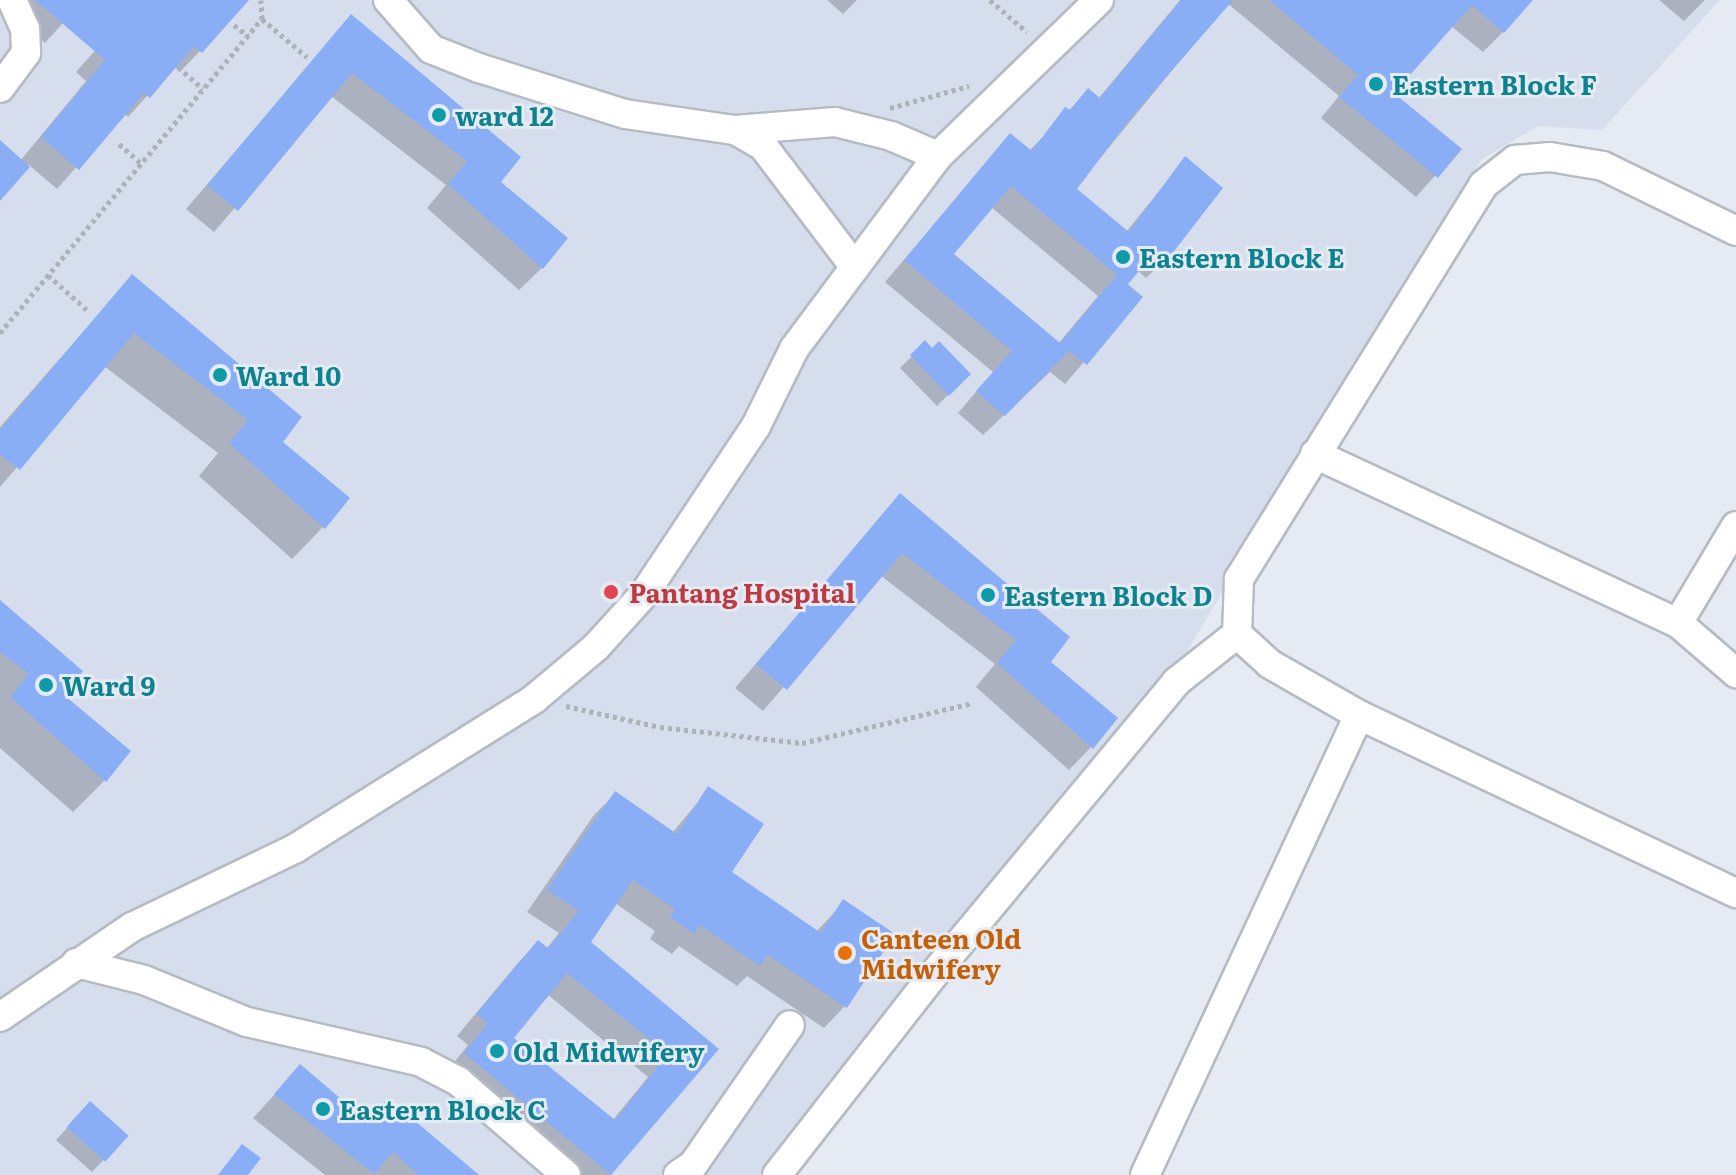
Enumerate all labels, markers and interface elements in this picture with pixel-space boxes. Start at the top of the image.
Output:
place label: Eastern Block F [1392,68,1597,100]
marker: Eastern Block F [1367,75,1385,93]
place label: ward 12 [455,99,554,131]
marker: ward 12 [430,106,448,124]
place label: Eastern Block E [1139,241,1344,273]
marker: Eastern Block E [1114,248,1132,266]
place label: Ward 10 [236,359,341,391]
marker: Ward 10 [211,366,229,384]
place label: Pantang Hospital [629,576,855,608]
place label: Eastern Block D [1004,579,1212,611]
marker: Pantang Hospital [600,581,622,603]
marker: Eastern Block D [979,586,997,604]
place label: Ward 9 [62,669,156,701]
marker: Ward 9 [37,676,55,694]
place label: Canteen Old Midwifery [861,922,1021,984]
marker: Canteen Old Midwifery [836,944,854,962]
place label: Old Midwifery [513,1035,704,1067]
marker: Old Midwifery [488,1042,506,1060]
place label: Eastern Block C [339,1093,546,1125]
marker: Eastern Block C [314,1100,332,1118]

